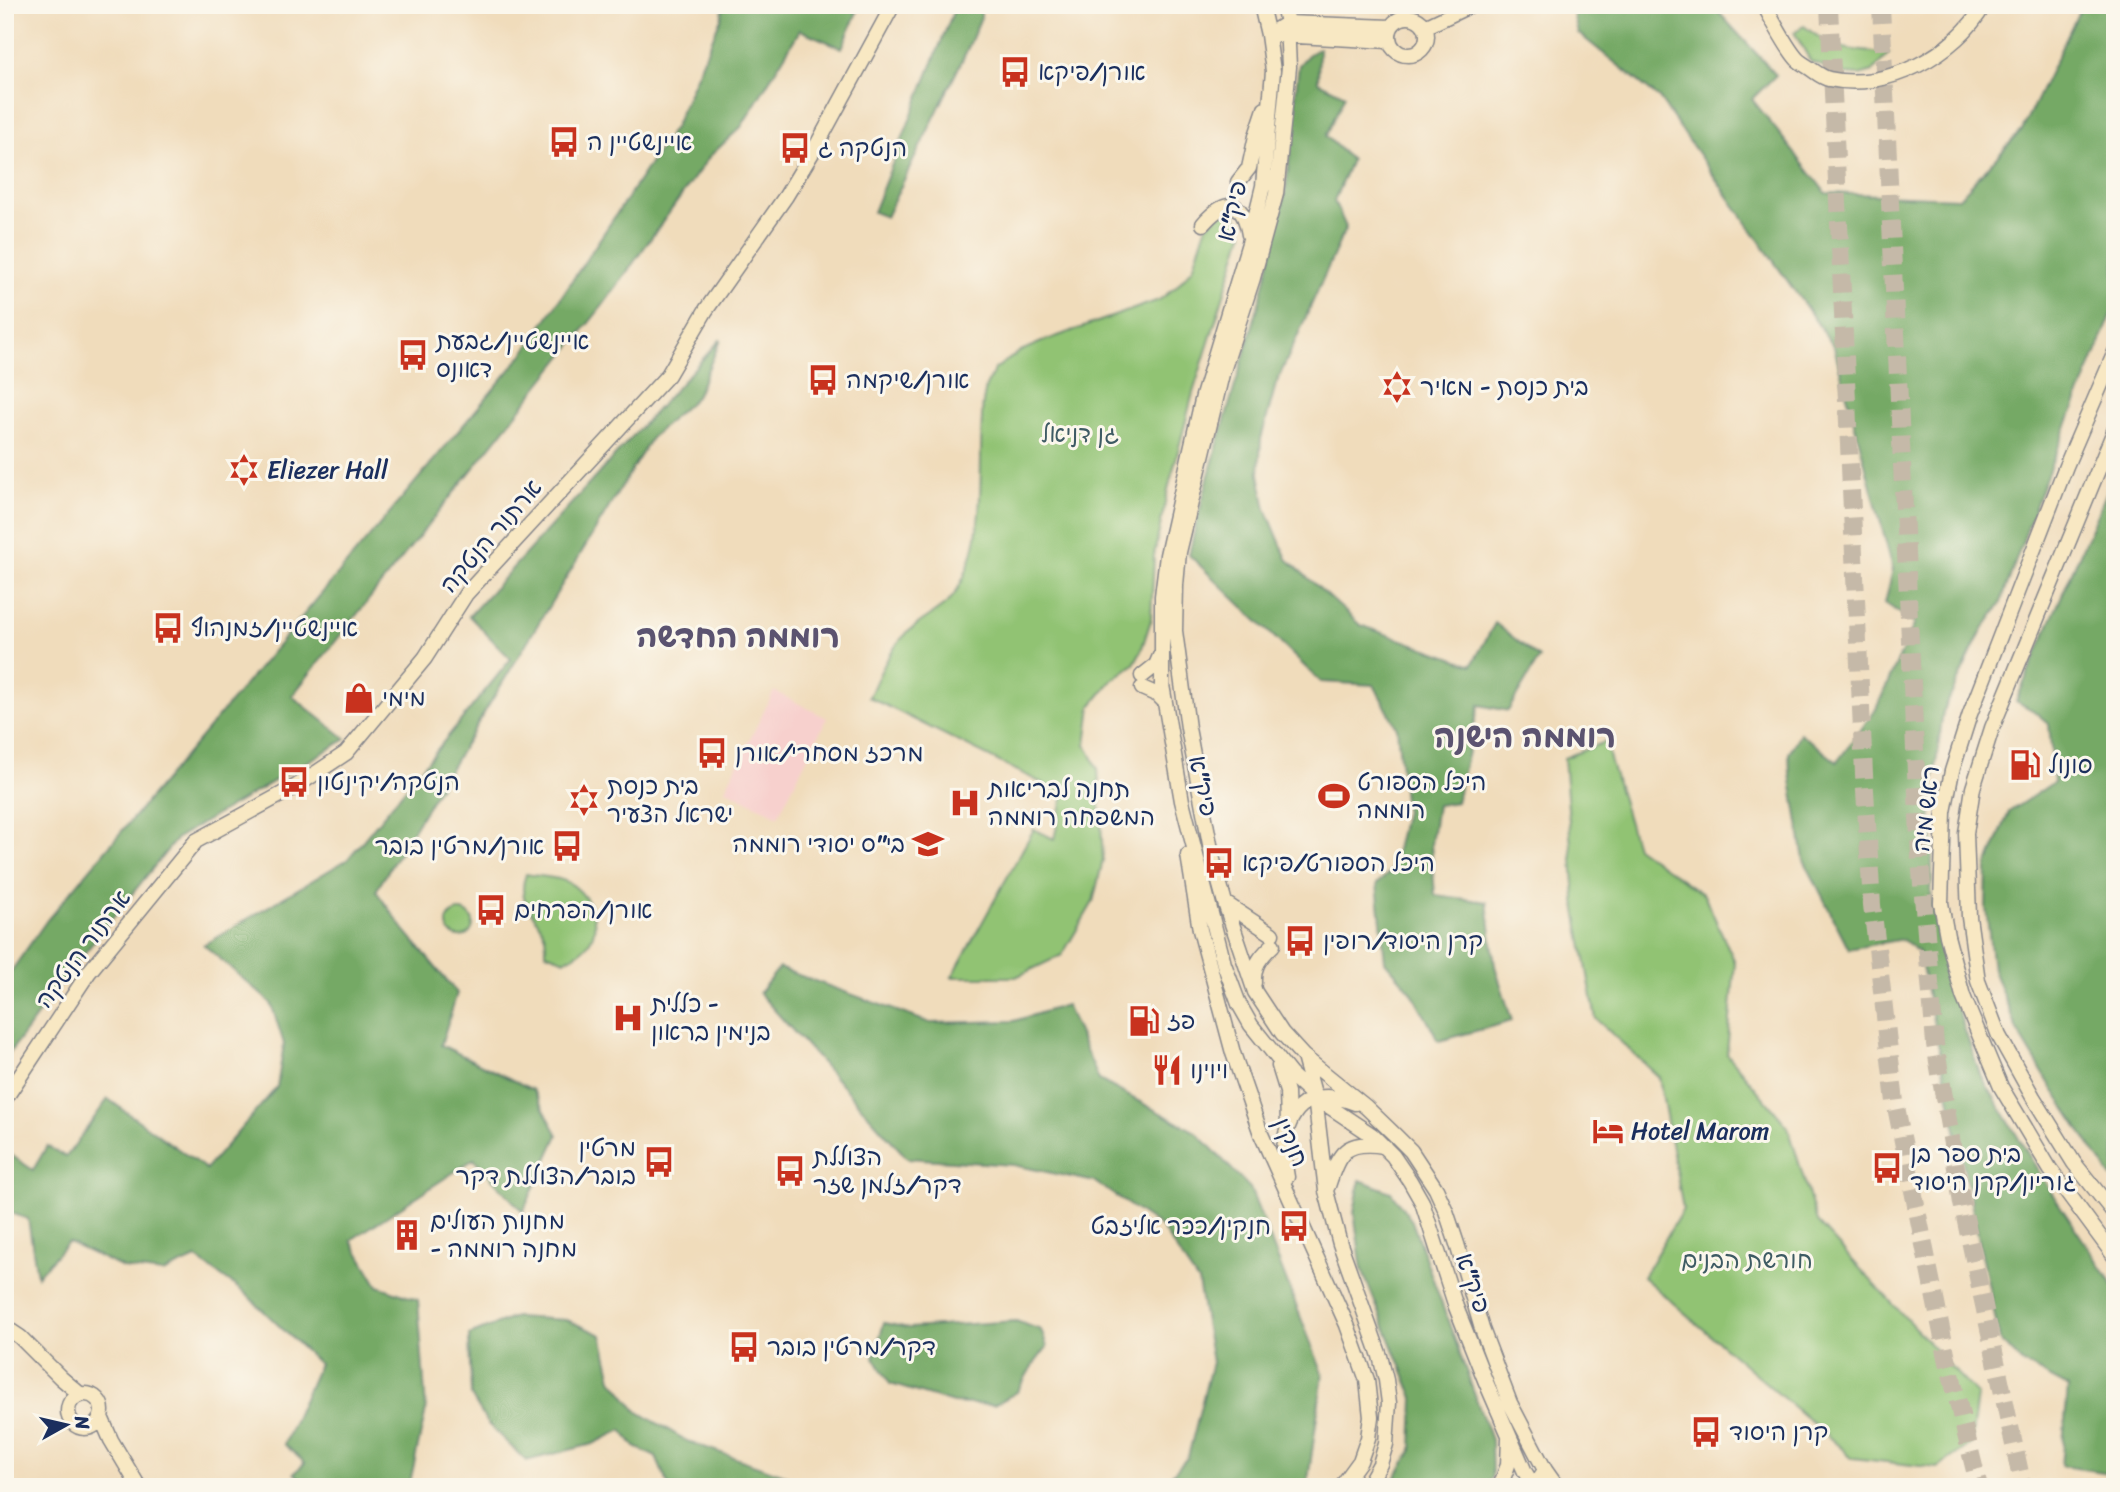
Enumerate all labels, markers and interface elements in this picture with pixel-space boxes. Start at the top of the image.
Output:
place label: אורן/פיקא [1038,51,1146,93]
bus stop icon: אורן/פיקא [998,55,1032,89]
place label: איינשטיין ה [587,121,692,163]
bus stop icon: איינשטיין ה [547,125,581,159]
place label: הנטקה ג [818,127,907,169]
bus stop icon: הנטקה ג [778,131,812,165]
street label: פיק"א [1205,176,1259,246]
place label: איינשטיין/גבעת דאונס [434,320,589,390]
bus stop icon: איינשטיין/גבעת דאונס [396,338,430,372]
place label: אורן/שיקמה [846,359,969,401]
bus stop icon: אורן/שיקמה [806,363,840,397]
place label: בית כנסת - מאיר [1420,366,1589,408]
synagogue icon: בית כנסת - מאיר [1380,370,1414,404]
park label: גן דניאל [1041,413,1119,455]
place label: Eliezer Hall [267,449,389,491]
synagogue icon: Eliezer Hall [227,453,261,487]
street label: ארתור הנטקה [429,469,553,603]
place label: איינשטיין/זמנהוף [191,607,358,649]
district label: רוממה החדשה [636,608,840,665]
bus stop icon: איינשטיין/זמנהוף [151,611,185,645]
place label: מימי [382,677,426,719]
shop icon: מימי [342,681,376,715]
district label: רוממה הישנה [1434,708,1616,765]
place label: מרכז מסחרי/אורן [735,732,924,774]
bus stop icon: מרכז מסחרי/אורן [695,736,729,770]
place label: סונול [2048,744,2093,786]
fuel station icon: סונול [2008,748,2042,782]
street label: פיק"א [1176,751,1230,821]
place label: הנטקה/יקינטון [317,761,460,803]
place label: היכל הספורט רוממה [1357,761,1486,831]
street label: ראש מיה [1900,763,1952,855]
bus stop icon: הנטקה/יקינטון [277,765,311,799]
place label: בית כנסת ישראל הצעיר [607,765,733,835]
place label: תחנה לבריאות המשפחה רוממה [986,768,1155,838]
sports icon: היכל הספורט רוממה [1317,779,1351,813]
synagogue icon: בית כנסת ישראל הצעיר [567,783,601,817]
hospital icon: תחנה לבריאות המשפחה רוממה [948,786,982,820]
place label: בי"ס יסודי רוממה [733,823,905,865]
place label: אורן/מרטין בובר [375,825,544,867]
school or university icon: בי"ס יסודי רוממה [911,827,945,861]
bus stop icon: אורן/מרטין בובר [550,829,584,863]
place label: היכל הספורט/פיקא [1242,842,1435,884]
bus stop icon: היכל הספורט/פיקא [1202,846,1236,880]
street label: ארתור הנטקה [24,880,142,1018]
place label: אורן/הפרחים [514,889,652,931]
bus stop icon: אורן/הפרחים [474,893,508,927]
place label: קרן היסוד/רופין [1323,920,1483,962]
bus stop icon: קרן היסוד/רופין [1283,924,1317,958]
place label: כללית - בנימין בראון [649,983,771,1053]
place label: פז [1167,1000,1195,1042]
hospital icon: כללית - בנימין בראון [611,1001,645,1035]
fuel station icon: פז [1127,1004,1161,1038]
place label: ויוינו [1190,1049,1228,1091]
restaurant icon: ויוינו [1150,1053,1184,1087]
street label: חנקין [1261,1110,1321,1174]
place label: Hotel Marom [1631,1110,1769,1152]
hotel icon: Hotel Marom [1591,1114,1625,1148]
place label: מרטין בובר/הצוללת דקר [456,1127,636,1197]
place label: בית ספר בן גוריון/קרן היסוד [1910,1133,2076,1203]
place label: הצוללת דקר/זלמן שזר [811,1136,962,1206]
bus stop icon: מרטין בובר/הצוללת דקר [642,1145,676,1179]
bus stop icon: בית ספר בן גוריון/קרן היסוד [1870,1151,1904,1185]
bus stop icon: הצוללת דקר/זלמן שזר [773,1154,807,1188]
place label: מחנות העולים - מחנה רוממה [430,1200,577,1270]
place label: חנקין/ככר אליזבט [1091,1205,1271,1247]
bus stop icon: חנקין/ככר אליזבט [1277,1209,1311,1243]
building icon: מחנות העולים - מחנה רוממה [390,1218,424,1252]
park label: חורשת הבנים [1681,1239,1813,1281]
street label: פיק"א [1443,1247,1503,1319]
place label: דקר/מרטין בובר [767,1326,936,1368]
bus stop icon: דקר/מרטין בובר [727,1330,761,1364]
north arrow [32,1390,102,1460]
place label: קרן היסוד [1729,1411,1829,1453]
text: N [65,1413,100,1432]
bus stop icon: קרן היסוד [1689,1415,1723,1449]

